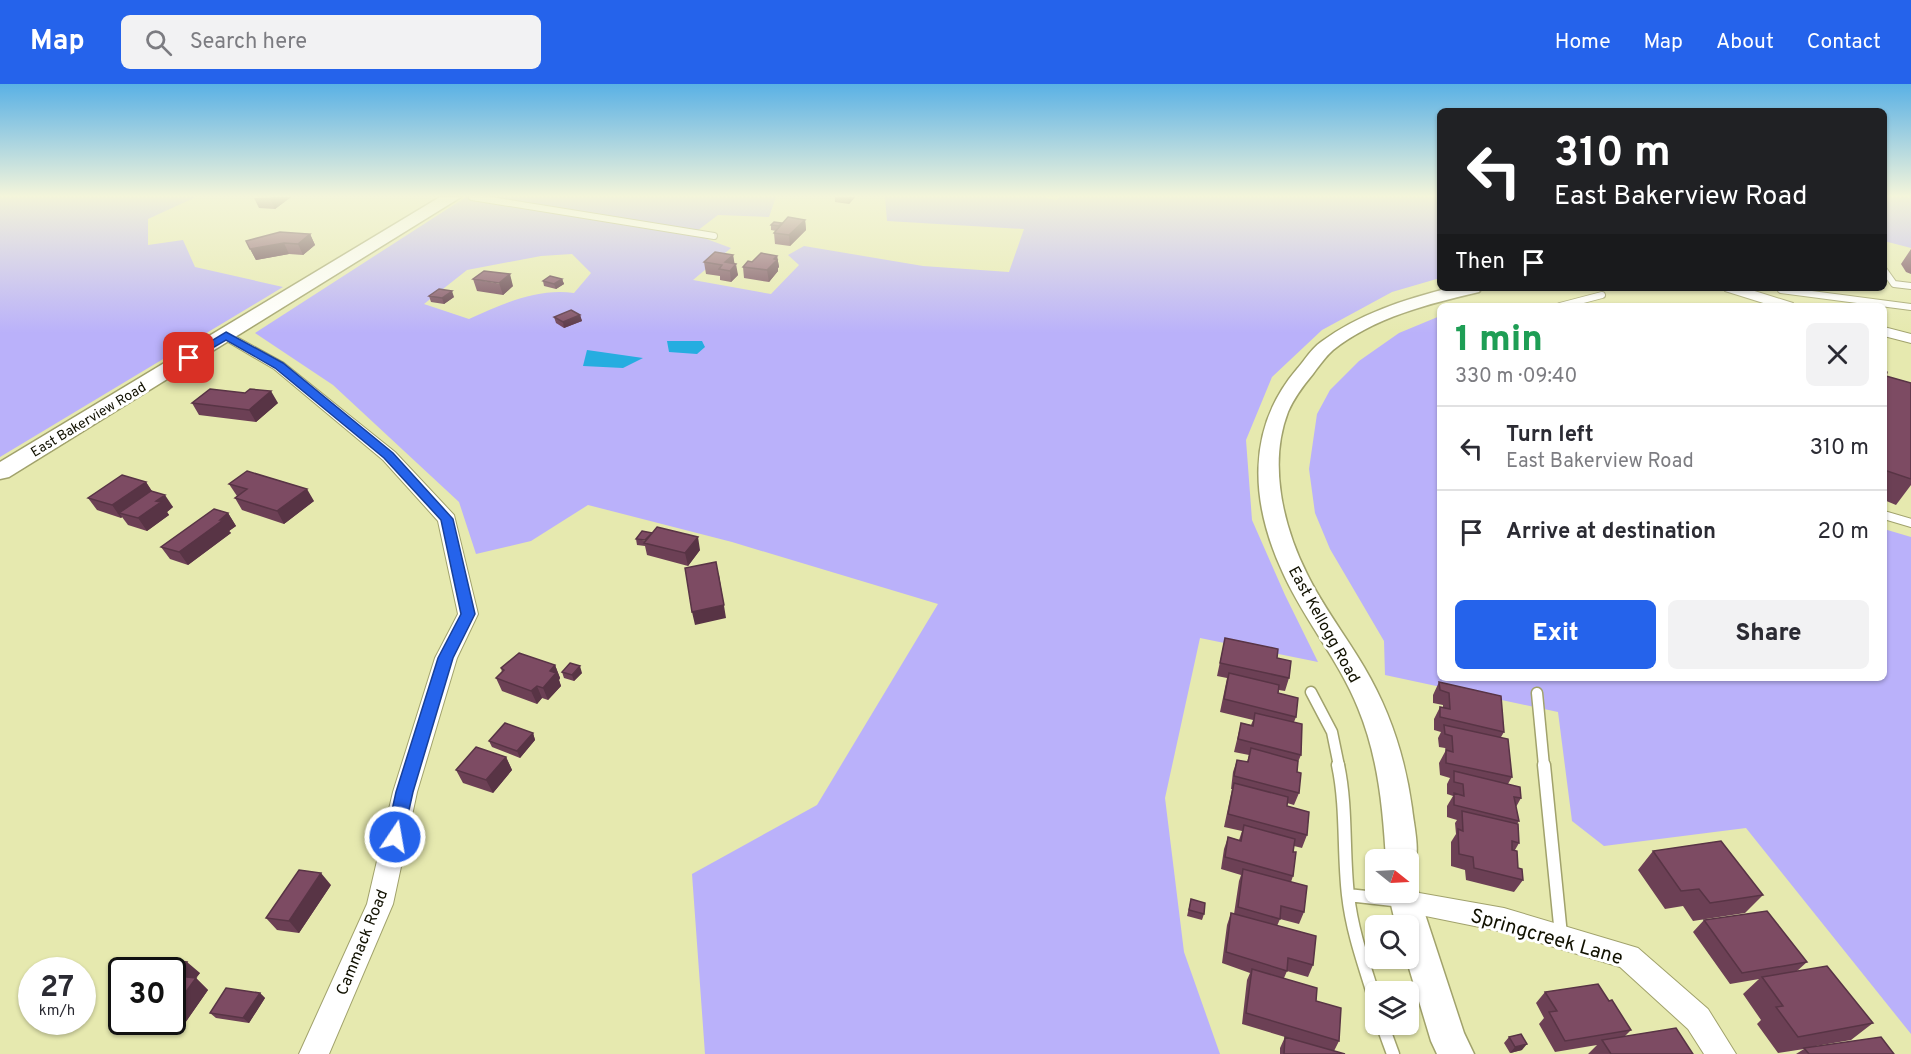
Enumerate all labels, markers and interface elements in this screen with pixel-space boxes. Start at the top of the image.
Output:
search box [121,15,541,69]
text: Map [30,24,85,60]
icon: search [142,26,175,59]
text: Search here [190,29,307,56]
text: Home [1555,29,1611,56]
text: Map [1644,29,1683,56]
text: About [1716,29,1774,56]
text: Contact [1807,29,1881,56]
text: 310 m [1554,128,1671,181]
icon: left [1455,132,1533,210]
text: East Bakerview Road [1554,180,1808,214]
icon: arrive [1517,246,1550,279]
text: Then [1455,249,1505,276]
text: 1 min [1455,318,1543,364]
button: close [1806,323,1869,386]
pin [163,332,214,383]
icon: arrive [172,341,205,374]
text: 330 m · 09:40 [1455,364,1577,390]
street label: East Bakerview Road [28,379,149,461]
text: Turn left [1506,422,1594,449]
icon: left [1455,432,1488,465]
text: 310 m [1810,435,1869,462]
text: East Bakerview Road [1506,449,1694,475]
icon: arrive [1455,516,1488,549]
text: Arrive at destination [1506,519,1716,546]
text: 20 m [1818,519,1869,546]
street label: East Kellogg Road [1283,563,1364,687]
button: Exit [1455,600,1656,669]
button: Share [1668,600,1869,669]
position arrow [363,805,427,869]
north arrow [1365,849,1419,903]
map controls [1365,849,1419,1035]
street label: Cammack Road [333,887,393,999]
street label: Springcreek Lane [1467,904,1626,972]
button: search [1365,915,1419,969]
speed limit sign: 30 [108,957,186,1035]
text: 27 [40,970,74,1007]
button: layers [1365,981,1419,1035]
text: km/h [39,1002,75,1021]

